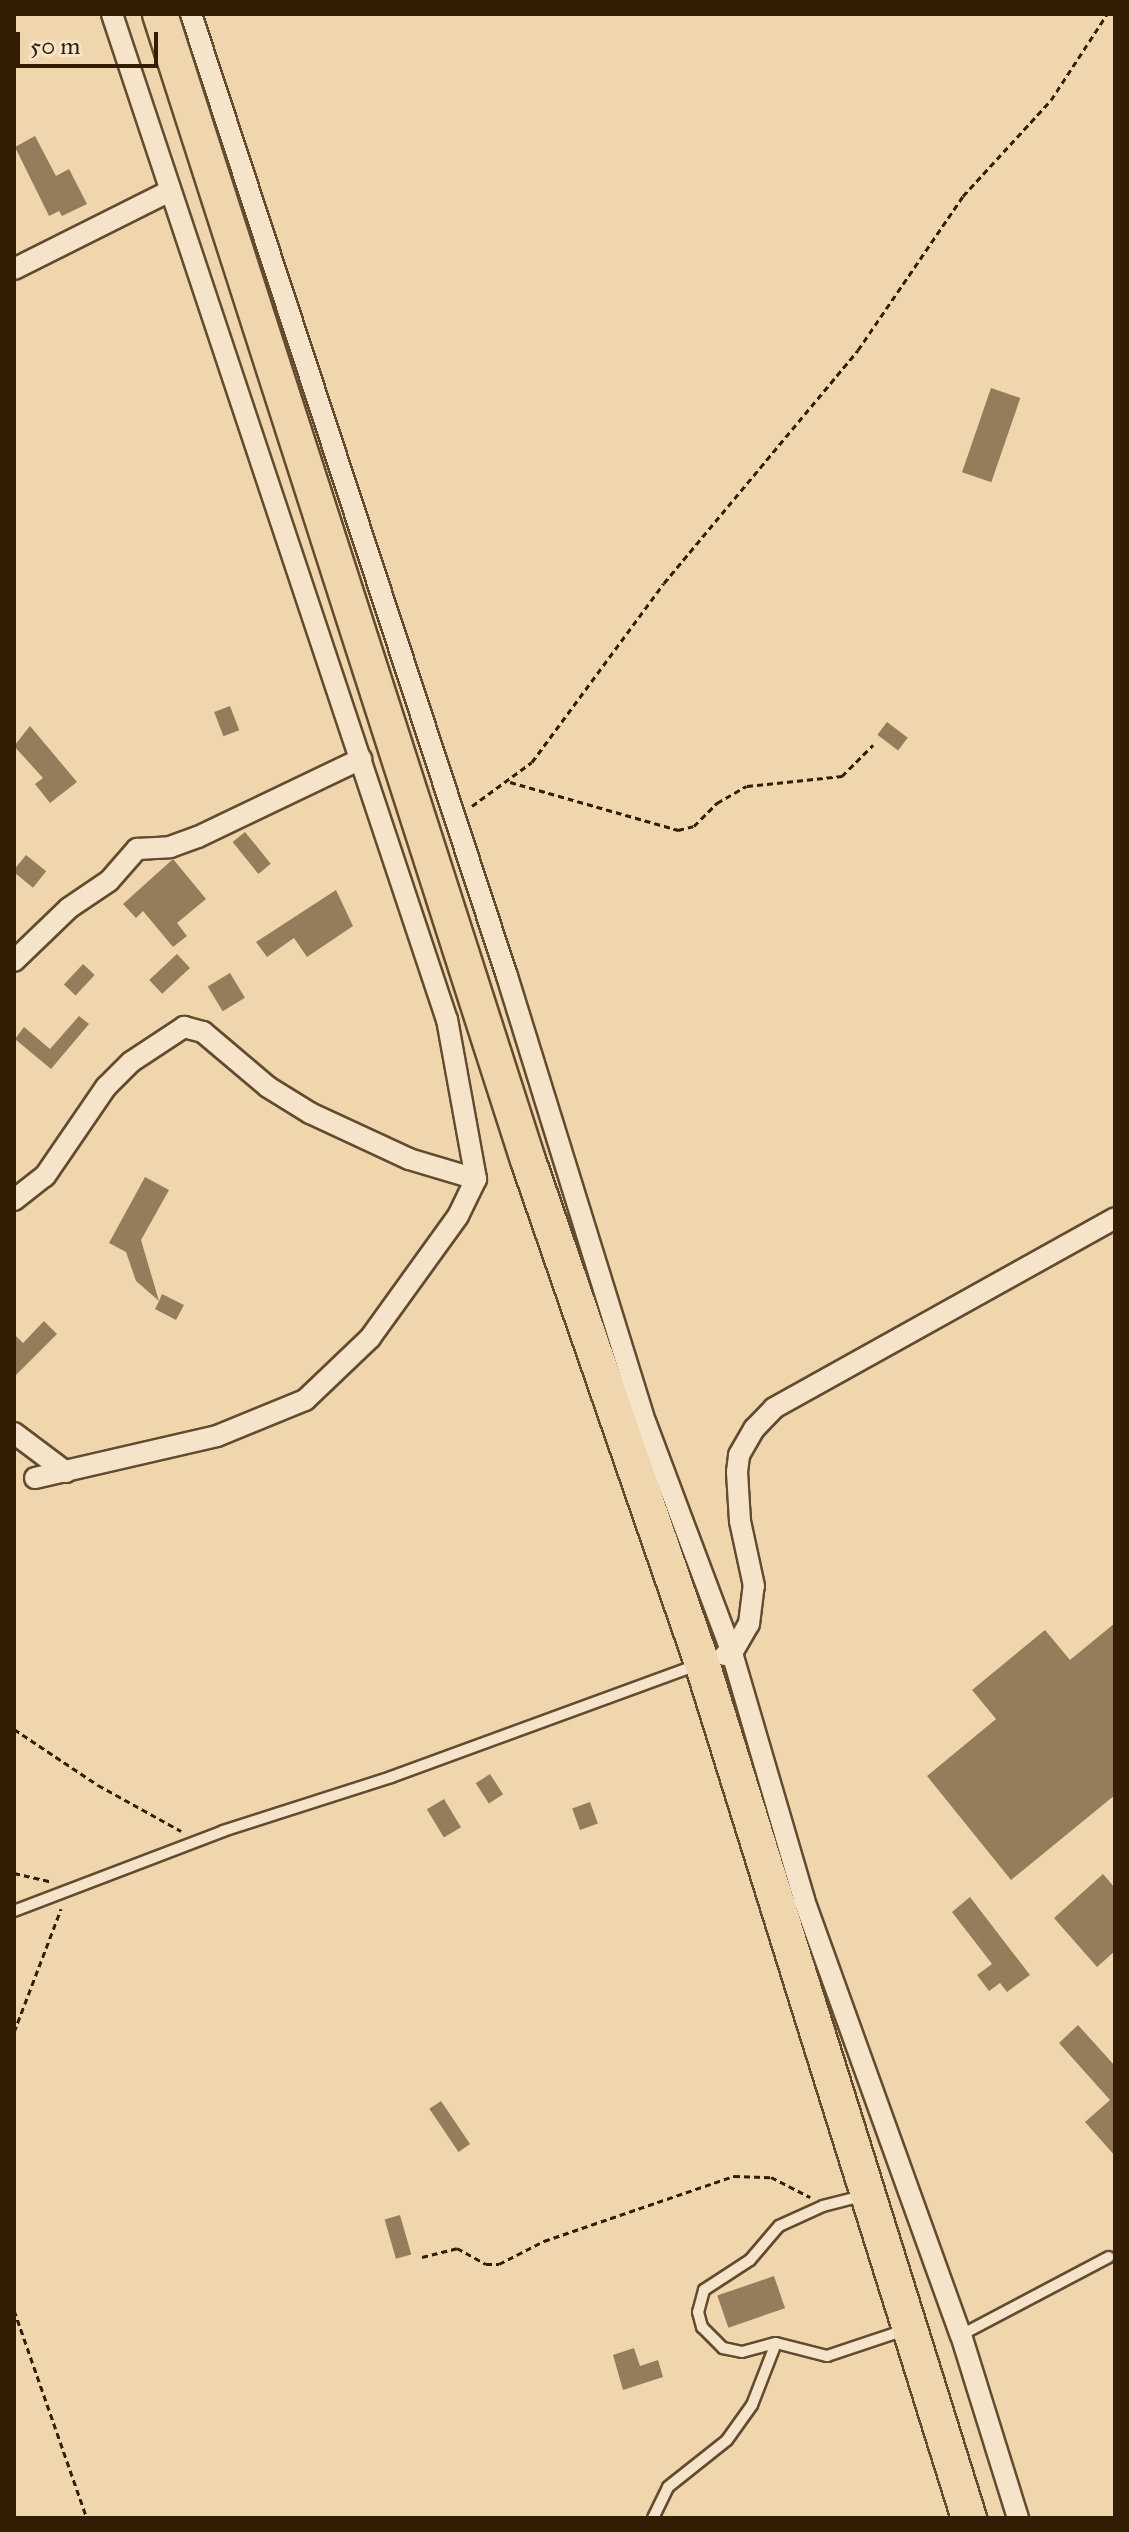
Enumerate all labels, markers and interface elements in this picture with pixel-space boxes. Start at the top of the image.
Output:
scale bar [20,16,162,66]
text: 50 m [30,31,80,61]

